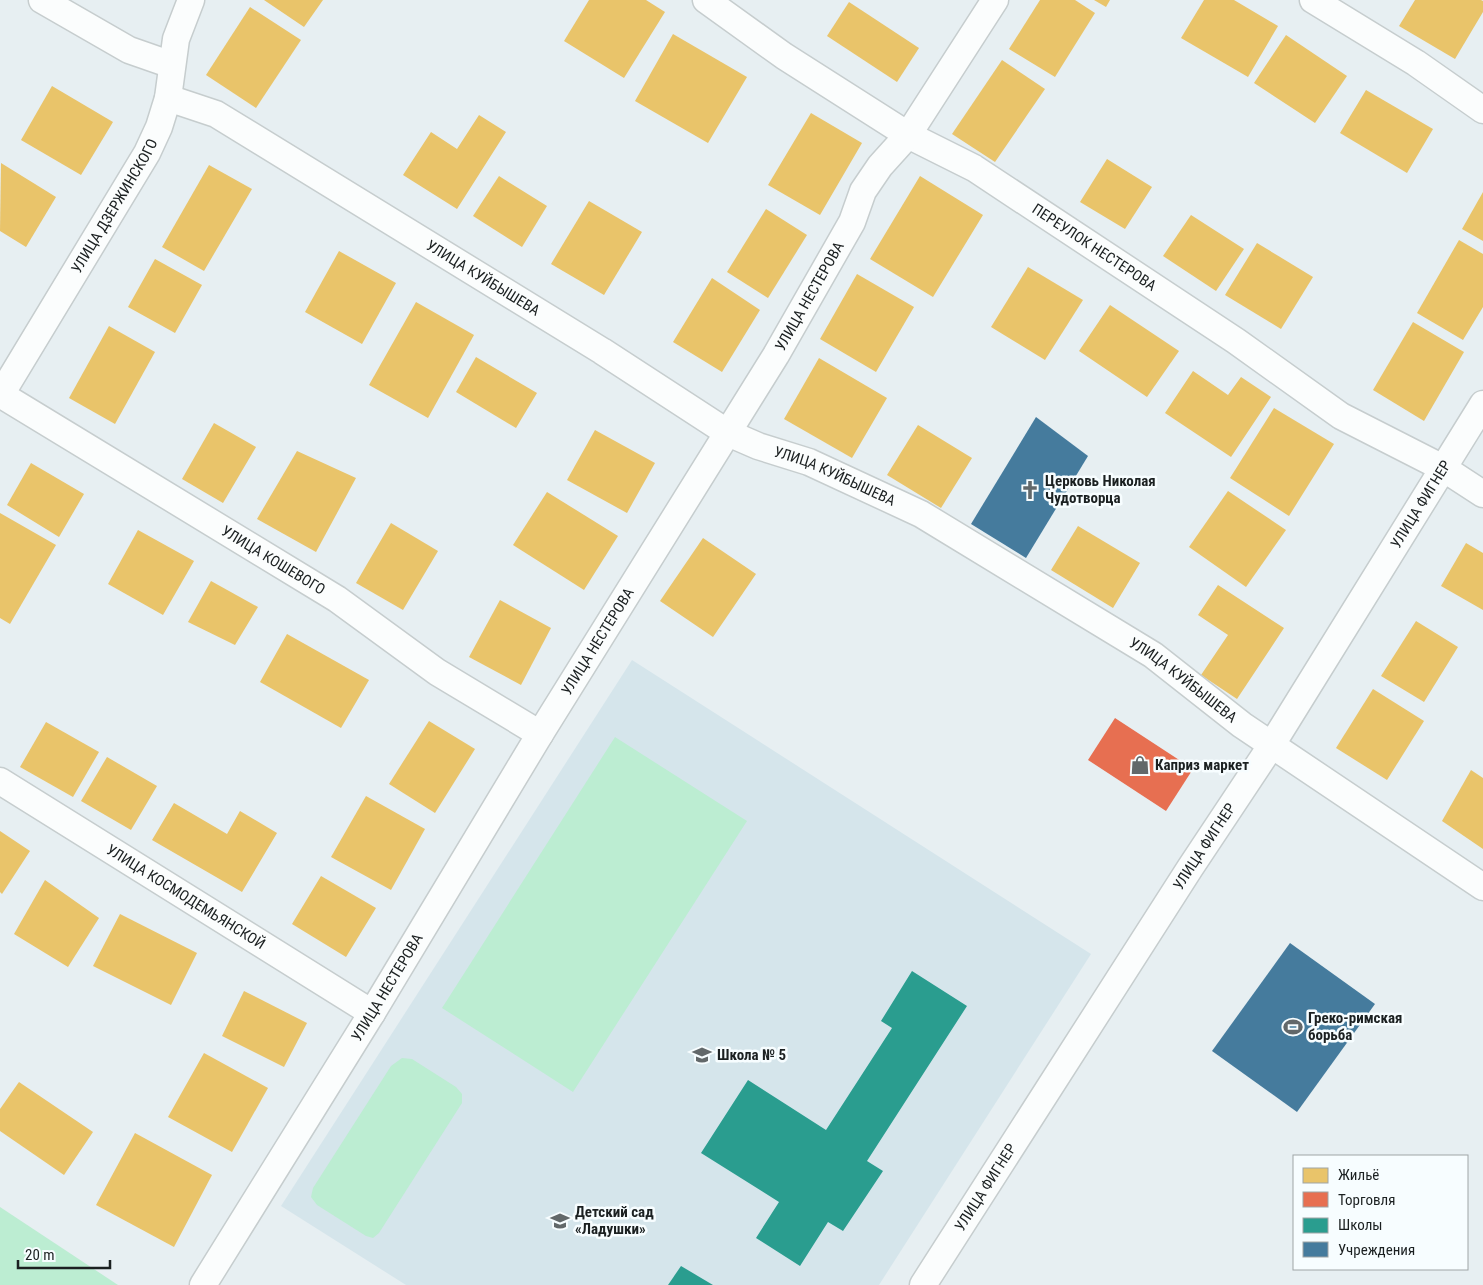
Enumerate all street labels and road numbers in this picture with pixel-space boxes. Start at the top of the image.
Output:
street label: УЛИЦА ДЗЕРЖИНСКОГО [67,136,161,276]
street label: ПЕРЕУЛОК НЕСТЕРОВА [1029,200,1160,295]
street label: УЛИЦА КУЙБЫШЕВА [423,236,544,320]
street label: УЛИЦА НЕСТЕРОВА [771,238,848,354]
street label: УЛИЦА КУЙБЫШЕВА [772,443,898,510]
street label: УЛИЦА ФИГНЕР [1387,457,1455,552]
street label: УЛИЦА КОШЕВОГО [218,522,329,599]
street label: УЛИЦА НЕСТЕРОВА [558,584,638,698]
street label: УЛИЦА КУЙБЫШЕВА [1126,634,1241,727]
street label: УЛИЦА ФИГНЕР [1169,800,1239,893]
street label: УЛИЦА КОСМОДЕМЬЯНСКОЙ [103,841,269,953]
street label: УЛИЦА НЕСТЕРОВА [348,930,427,1045]
street label: УЛИЦА ФИГНЕР [951,1140,1020,1234]

